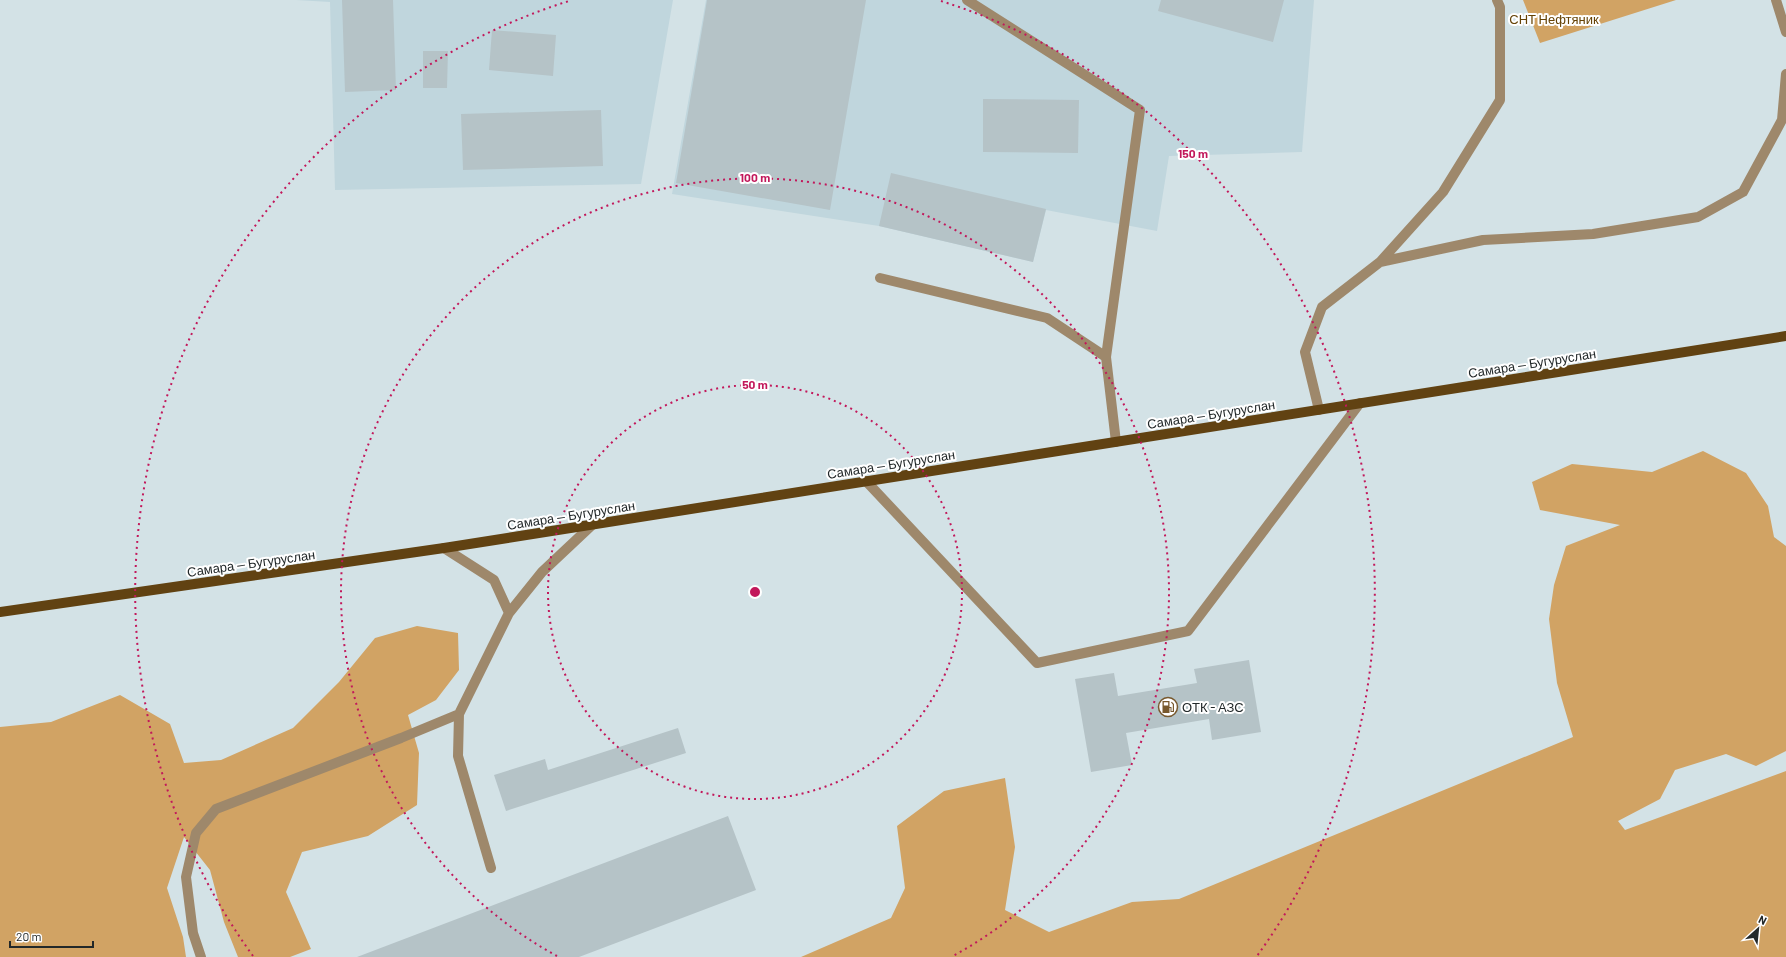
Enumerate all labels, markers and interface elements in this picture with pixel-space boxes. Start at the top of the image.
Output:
park label: СНТ Нефтяник [1509,11,1599,27]
text: 150 m [1178,146,1208,160]
text: 100 m [740,170,770,184]
street label: Самара — Бугуруслан [1467,345,1597,381]
text: 50 m [742,377,768,391]
street label: Самара — Бугуруслан [1146,396,1276,432]
street label: Самара — Бугуруслан [826,446,956,482]
street label: Самара — Бугуруслан [506,497,636,533]
street label: Самара — Бугуруслан [186,546,316,580]
centre of rings [748,585,762,599]
fuel station icon: ОТК - АЗС [1157,696,1179,718]
place label: ОТК - АЗС [1182,699,1244,715]
north arrow [1738,909,1778,949]
text: N [1757,912,1769,927]
scale bar [10,923,93,949]
text: 20 m [16,929,42,943]

